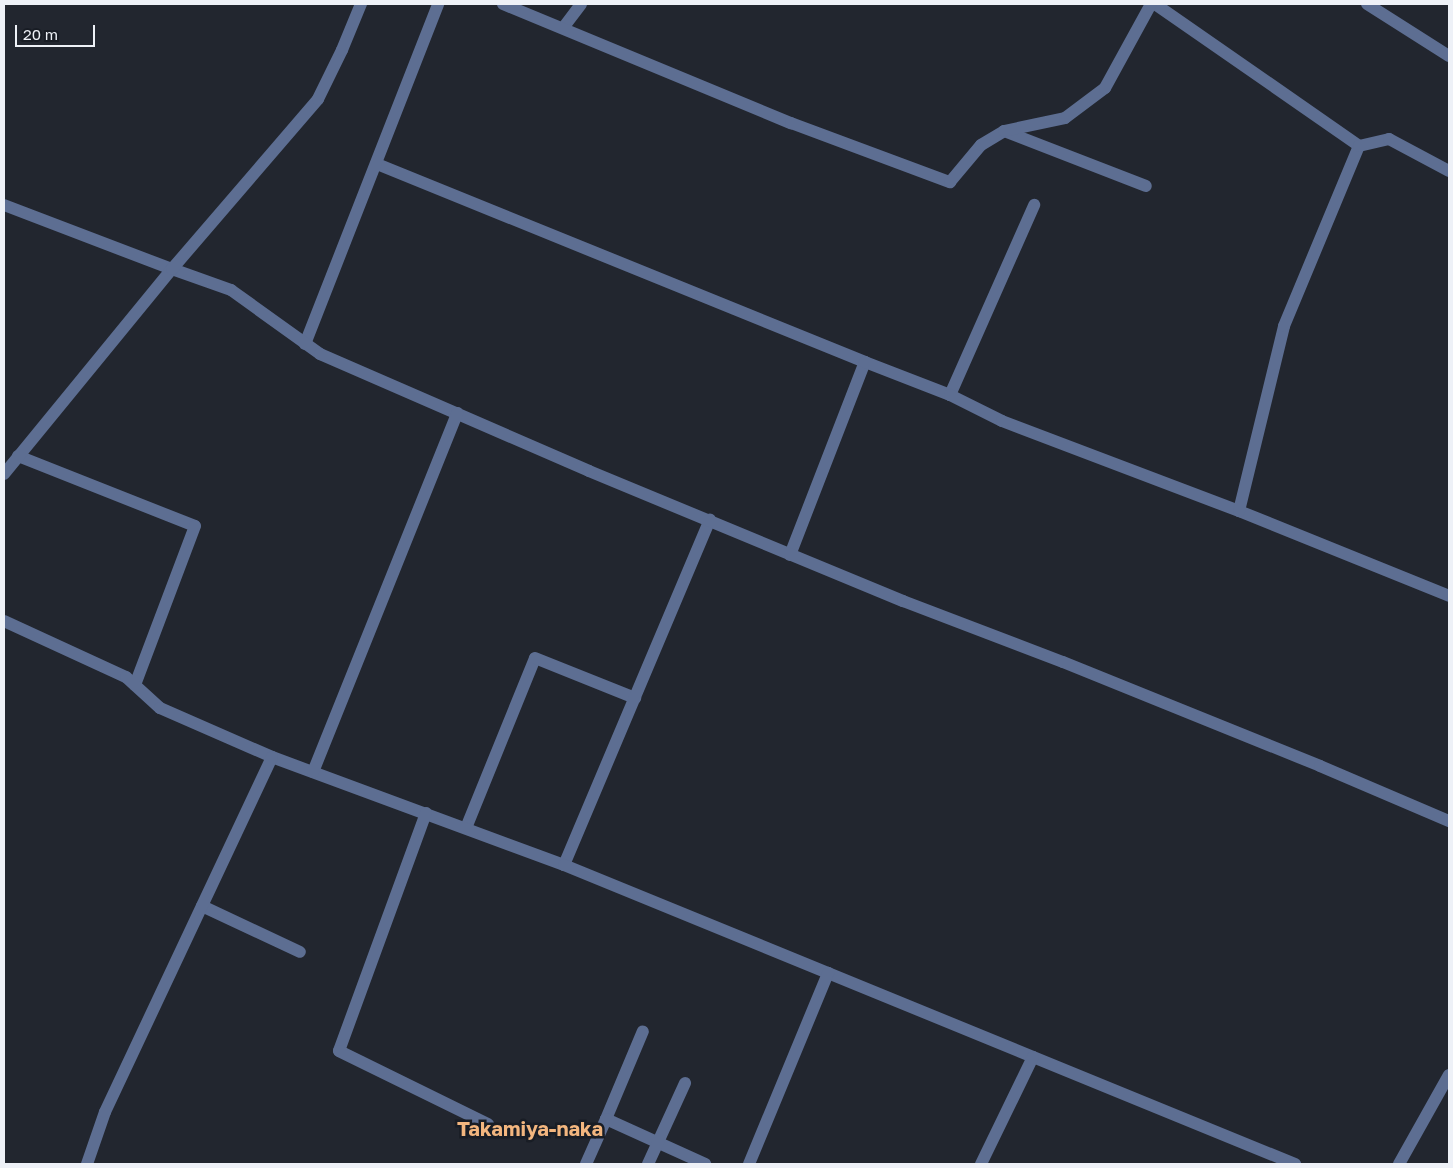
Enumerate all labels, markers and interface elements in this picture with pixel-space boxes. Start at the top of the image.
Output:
scale bar [18,15,98,47]
text: 20 m [23,25,58,43]
district label: Takamiya-naka [457,1116,603,1140]

